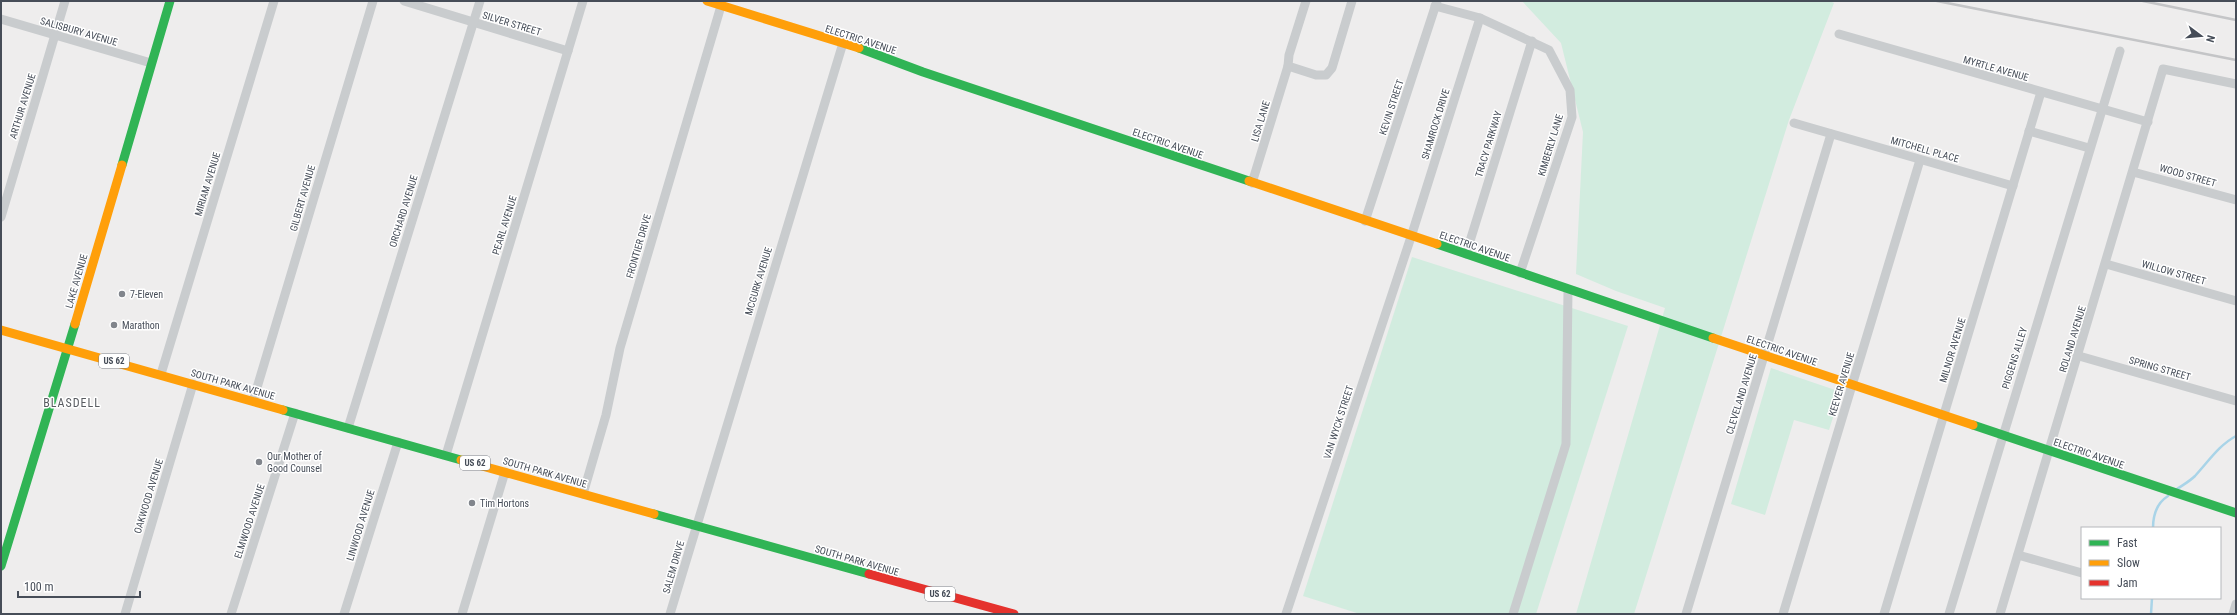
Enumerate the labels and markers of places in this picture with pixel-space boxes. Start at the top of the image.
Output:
marker: 7-Eleven [117,289,127,299]
place label: 7-Eleven [130,289,163,300]
marker: Marathon [109,320,119,330]
place label: Marathon [122,320,160,331]
place label: Our Mother of Good Counsel [267,451,323,474]
marker: Our Mother of Good Counsel [254,457,264,467]
marker: Tim Hortons [467,498,477,508]
place label: Tim Hortons [480,498,530,509]

